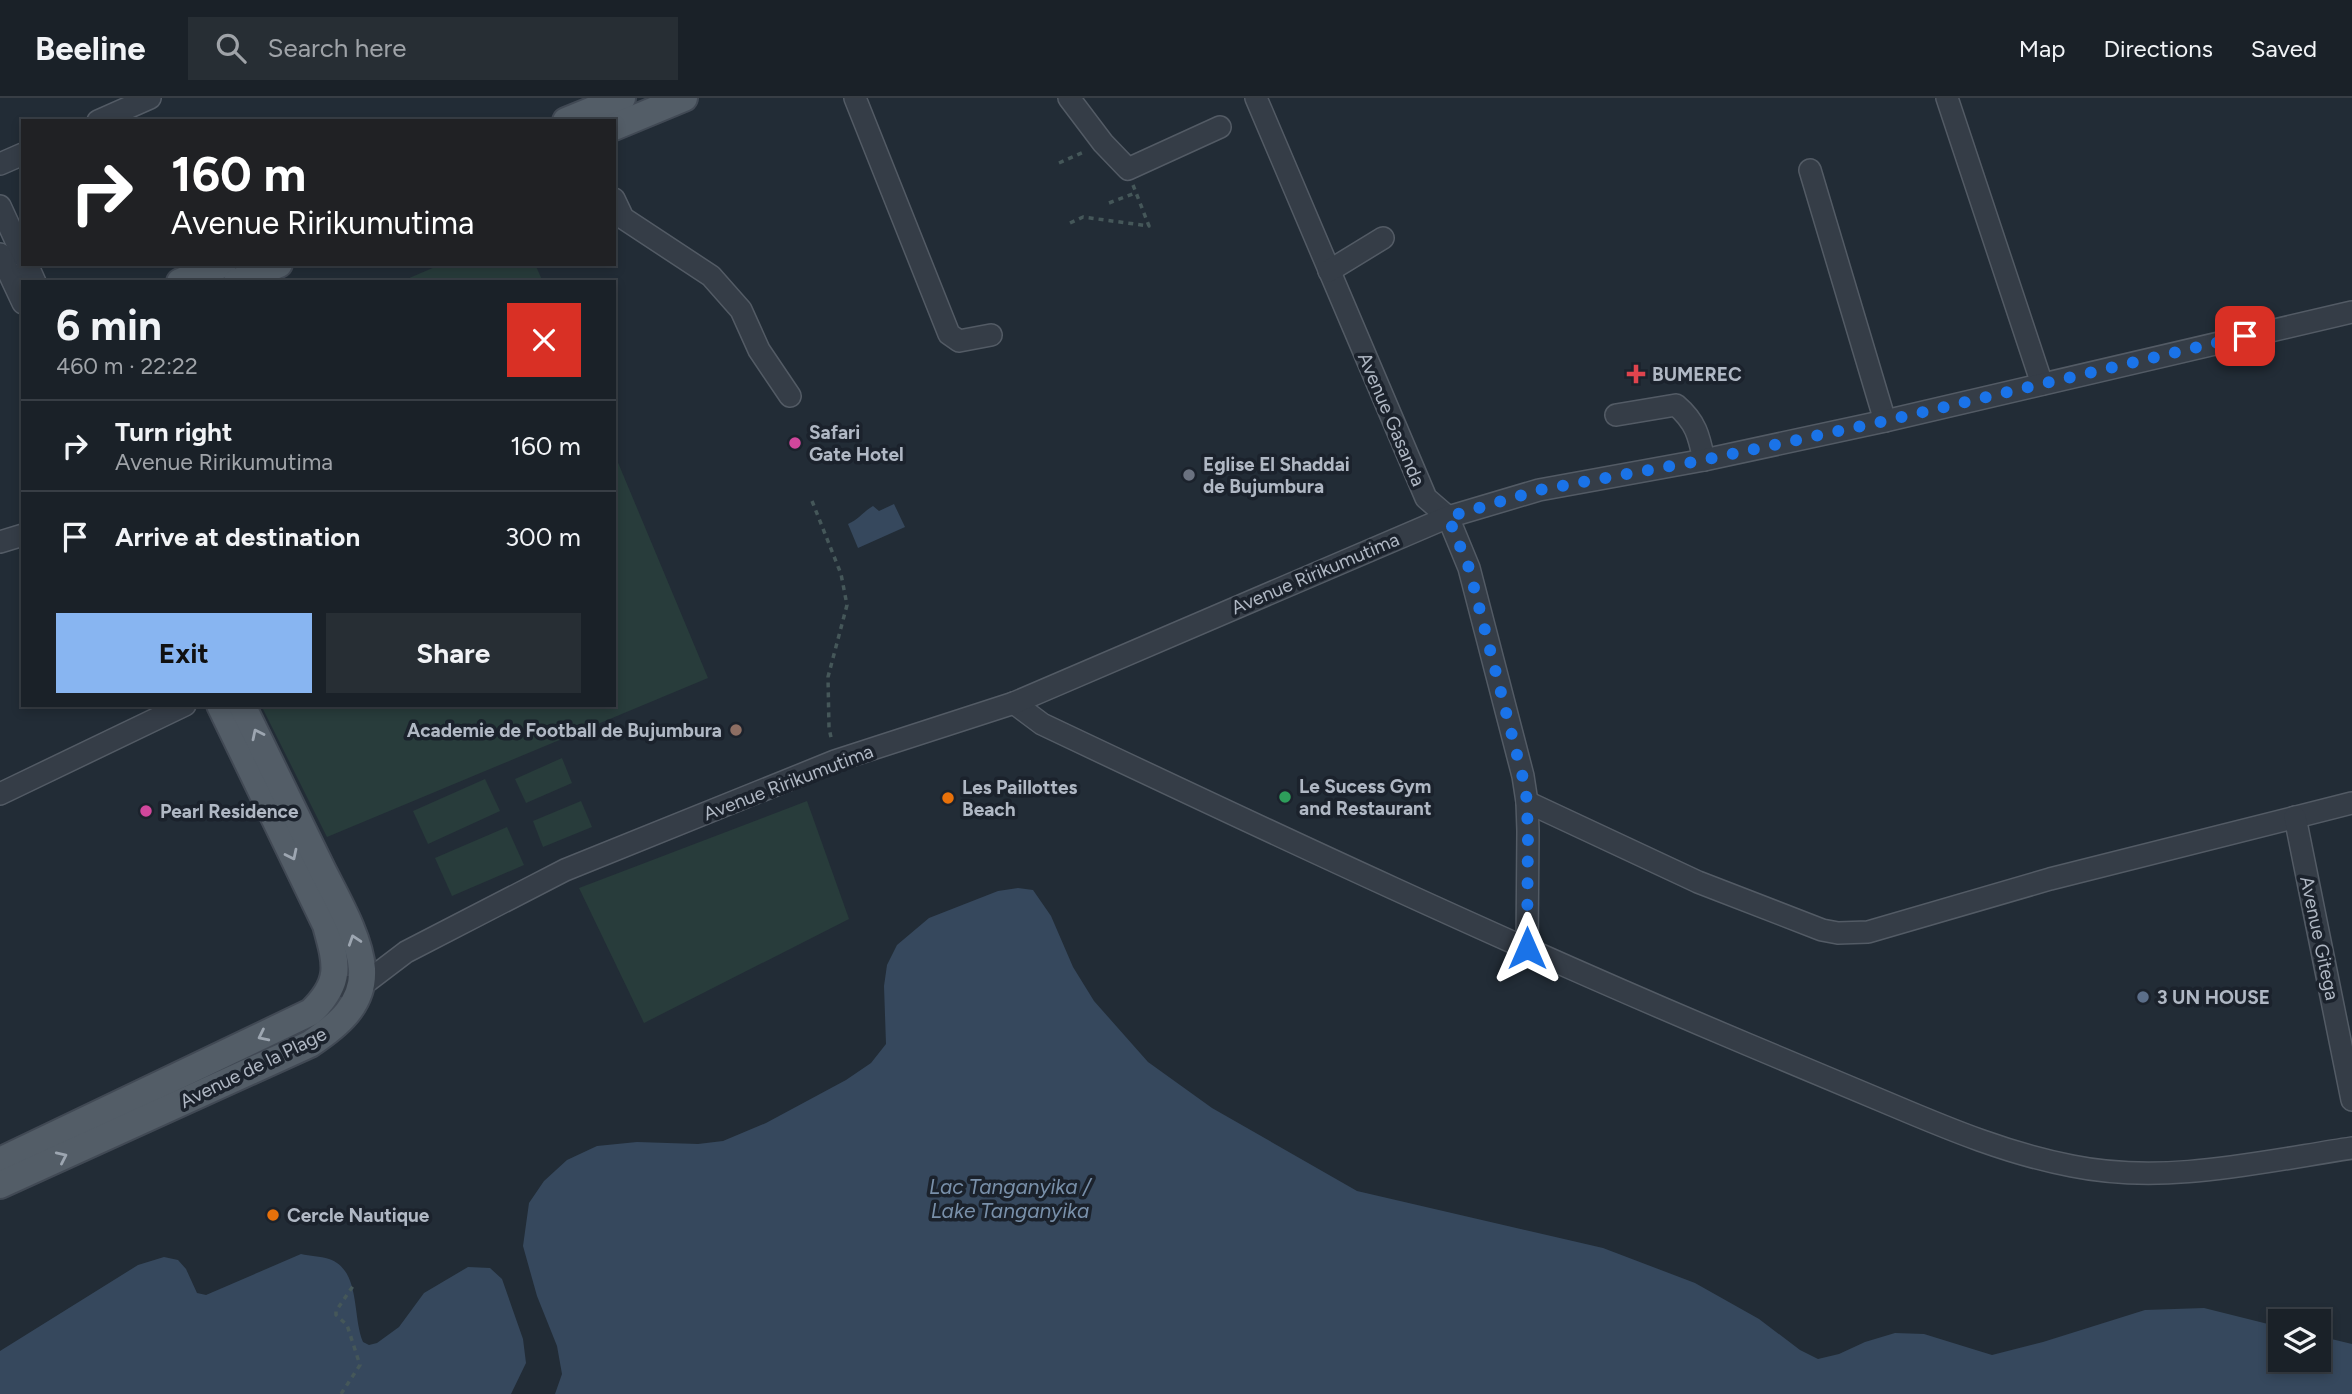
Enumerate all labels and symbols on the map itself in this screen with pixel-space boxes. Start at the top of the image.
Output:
pin [2215,306,2275,366]
street label: Avenue Gasanda [1353,349,1430,490]
place label: BUMEREC [1652,363,1742,386]
marker: BUMEREC [1626,364,1646,384]
place label: Safari Gate Hotel [809,421,904,466]
marker: Safari Gate Hotel [787,435,803,451]
place label: Eglise El Shaddai de Bujumbura [1203,453,1350,498]
marker: Eglise El Shaddai de Bujumbura [1181,467,1197,483]
street label: Avenue Ririkumutima [1228,528,1403,619]
place label: Academie de Football de Bujumbura [407,719,722,742]
marker: Academie de Football de Bujumbura [728,722,744,738]
one-way arrow [251,729,265,741]
street label: Avenue Ririkumutima [700,739,876,825]
place label: Le Sucess Gym and Restaurant [1299,775,1432,820]
place label: Les Paillottes Beach [962,776,1077,821]
marker: Le Sucess Gym and Restaurant [1277,789,1293,805]
marker: Les Paillottes Beach [940,790,956,806]
place label: Pearl Residence [160,800,299,823]
marker: Pearl Residence [138,803,154,819]
one-way arrow [283,848,297,860]
street label: Avenue Gitega [2295,874,2344,1002]
position arrow [1490,911,1564,985]
one-way arrow [348,934,362,946]
place label: 3 UN HOUSE [2157,986,2270,1009]
marker: 3 UN HOUSE [2135,989,2151,1005]
street label: Avenue de la Plage [176,1022,330,1113]
one-way arrow [258,1027,270,1041]
one-way arrow [55,1151,67,1165]
water label: Lac Tanganyika / Lake Tanganyika [929,1174,1093,1223]
place label: Cercle Nautique [287,1204,430,1227]
marker: Cercle Nautique [265,1207,281,1223]

